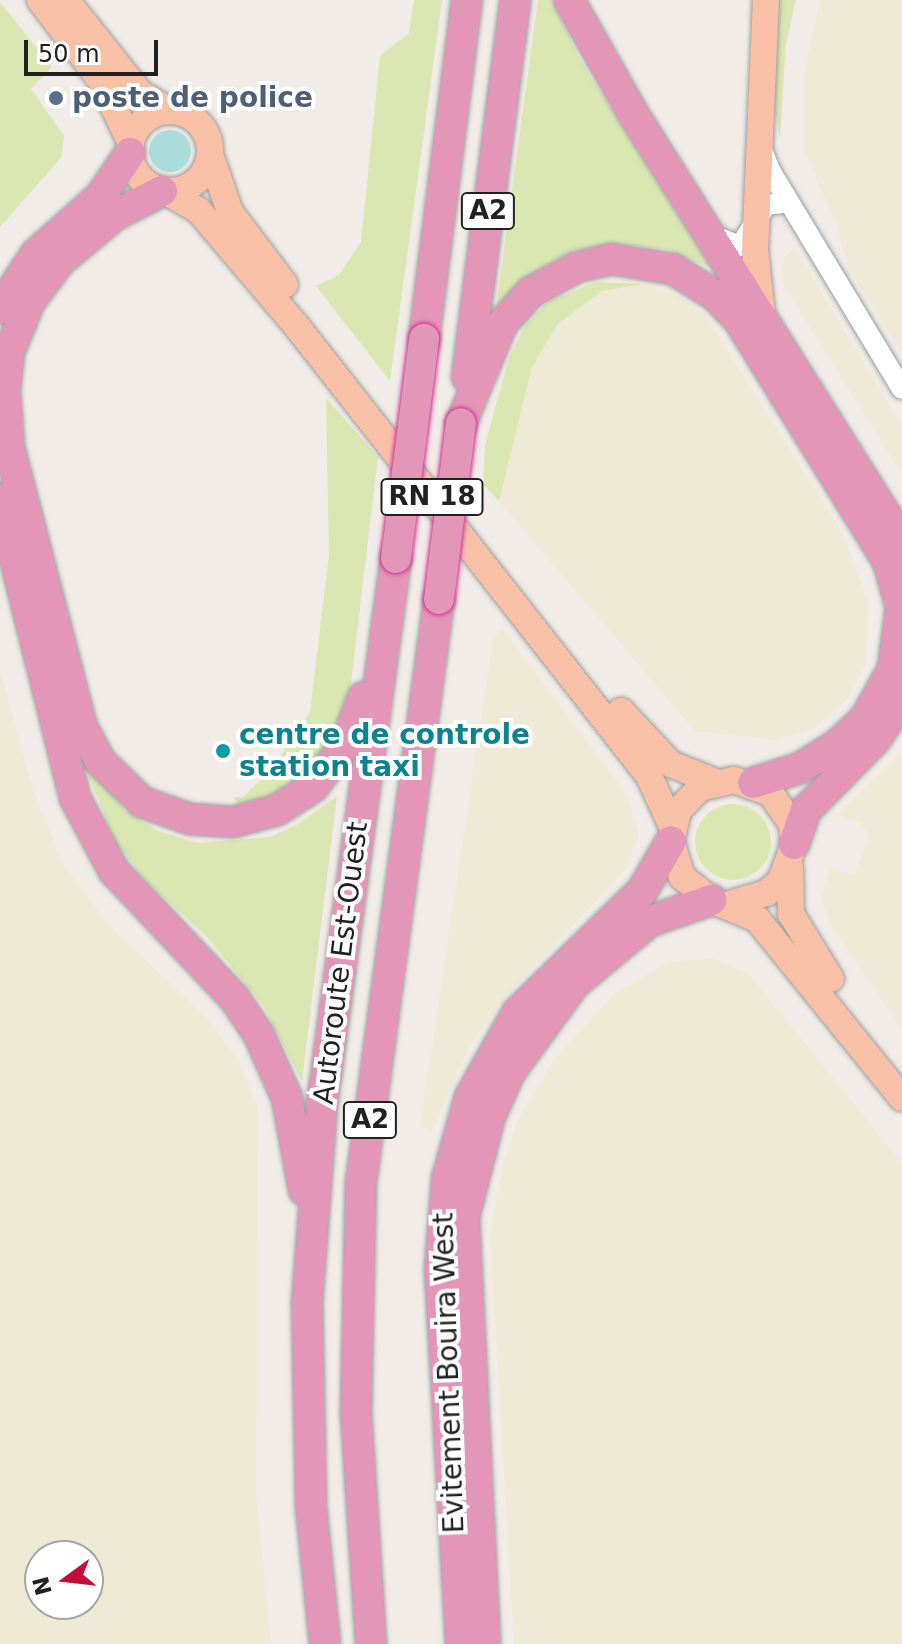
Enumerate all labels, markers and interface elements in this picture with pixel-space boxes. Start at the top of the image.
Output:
scale bar [28,24,162,74]
text: 50 m [38,40,100,68]
place label: poste de police [72,81,313,115]
marker: poste de police [47,89,65,107]
road number: A2 [460,189,516,233]
road number: RN 18 [380,475,484,519]
place label: centre de controle station taxi [239,718,530,784]
marker: centre de controle station taxi [214,742,232,760]
street label: Autoroute Est-Ouest [307,820,375,1106]
road number: A2 [342,1098,398,1142]
street label: Evitement Bouira West [427,1212,471,1534]
north arrow [24,1540,104,1620]
text: N [28,1574,57,1598]

